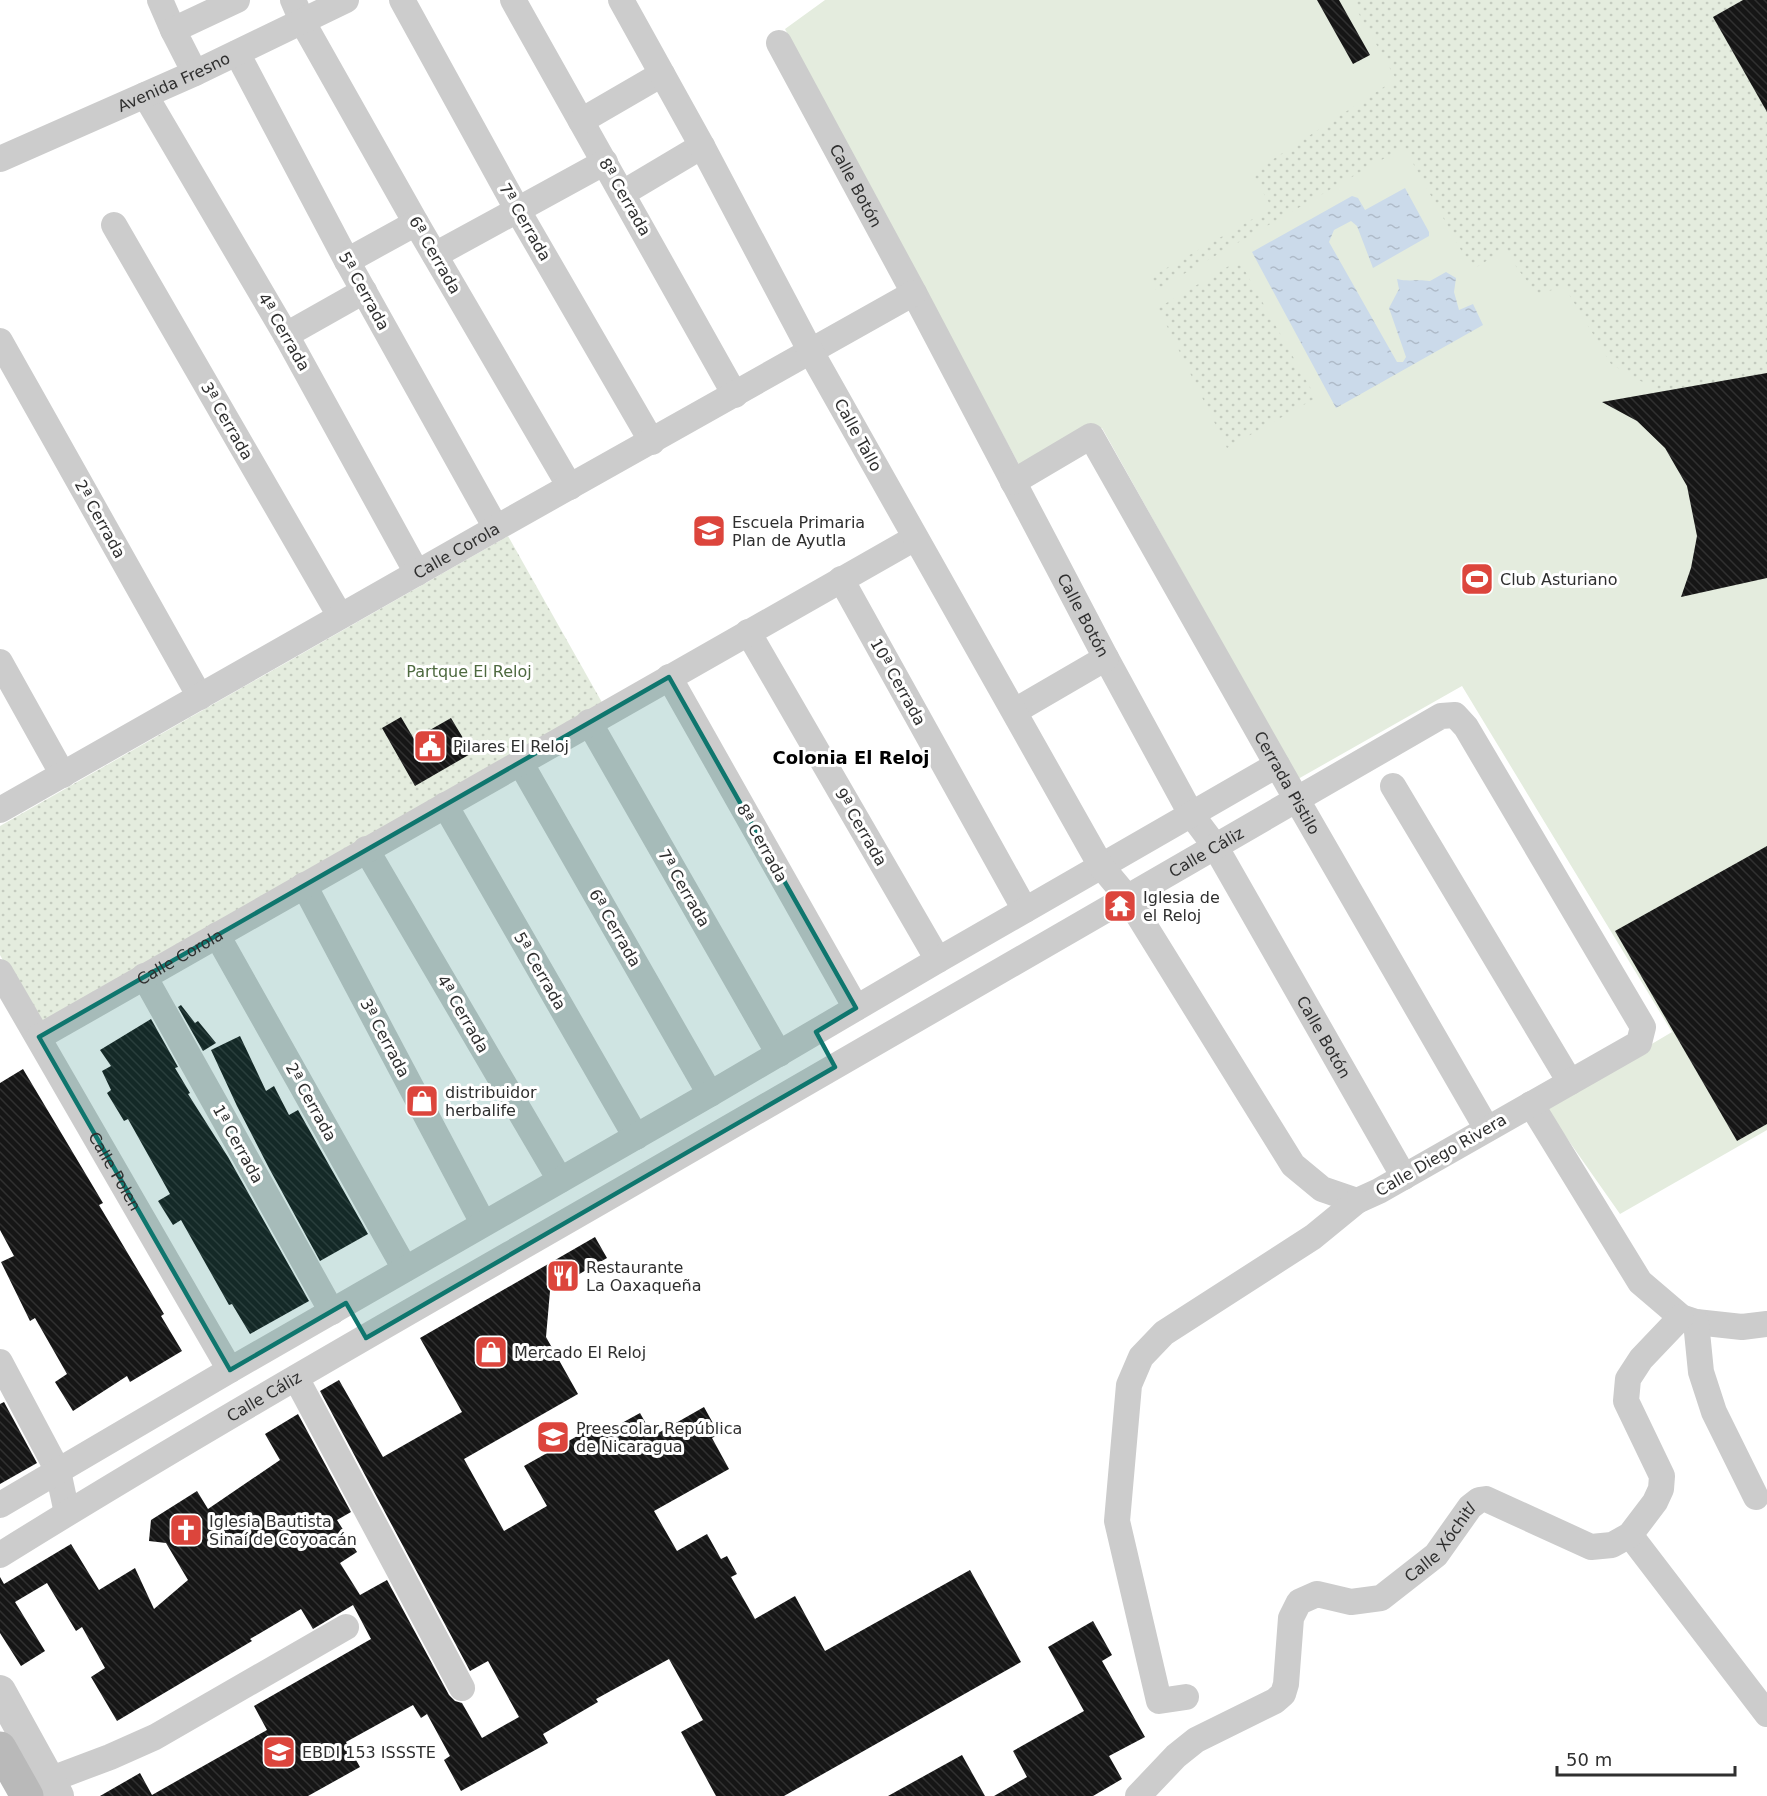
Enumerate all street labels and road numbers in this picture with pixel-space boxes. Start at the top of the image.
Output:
street label: Avenida Fresno [114,48,233,116]
street label: Calle Botón [826,141,886,230]
street label: 8ª Cerrada [595,155,655,239]
street label: 7ª Cerrada [495,180,555,264]
street label: 6ª Cerrada [405,213,465,297]
street label: 5ª Cerrada [335,249,393,333]
street label: 4ª Cerrada [254,290,314,374]
street label: 3ª Cerrada [197,379,257,463]
street label: Calle Tallo [830,395,886,475]
street label: 2ª Cerrada [71,477,129,561]
street label: Calle Corola [410,519,503,583]
street label: Calle Botón [1054,570,1113,660]
street label: 10ª Cerrada [866,635,930,729]
street label: Cerrada Pistilo [1250,728,1324,838]
street label: 9ª Cerrada [831,785,891,869]
street label: 8ª Cerrada [733,801,791,885]
street label: Calle Cáliz [1165,823,1247,881]
street label: 7ª Cerrada [654,846,714,930]
street label: 6ª Cerrada [585,886,645,970]
street label: Calle Corola [133,925,226,989]
street label: 5ª Cerrada [510,929,570,1013]
street label: 4ª Cerrada [433,972,493,1056]
street label: Calle Botón [1293,992,1355,1081]
street label: 3ª Cerrada [356,995,414,1081]
street label: 2ª Cerrada [282,1060,340,1144]
street label: 1ª Cerrada [209,1102,267,1186]
street label: Calle Diego Rivera [1372,1110,1510,1200]
street label: Calle Polen [85,1128,145,1214]
street label: Calle Cáliz [223,1367,305,1425]
street label: Calle Xóchitl [1401,1497,1478,1586]

